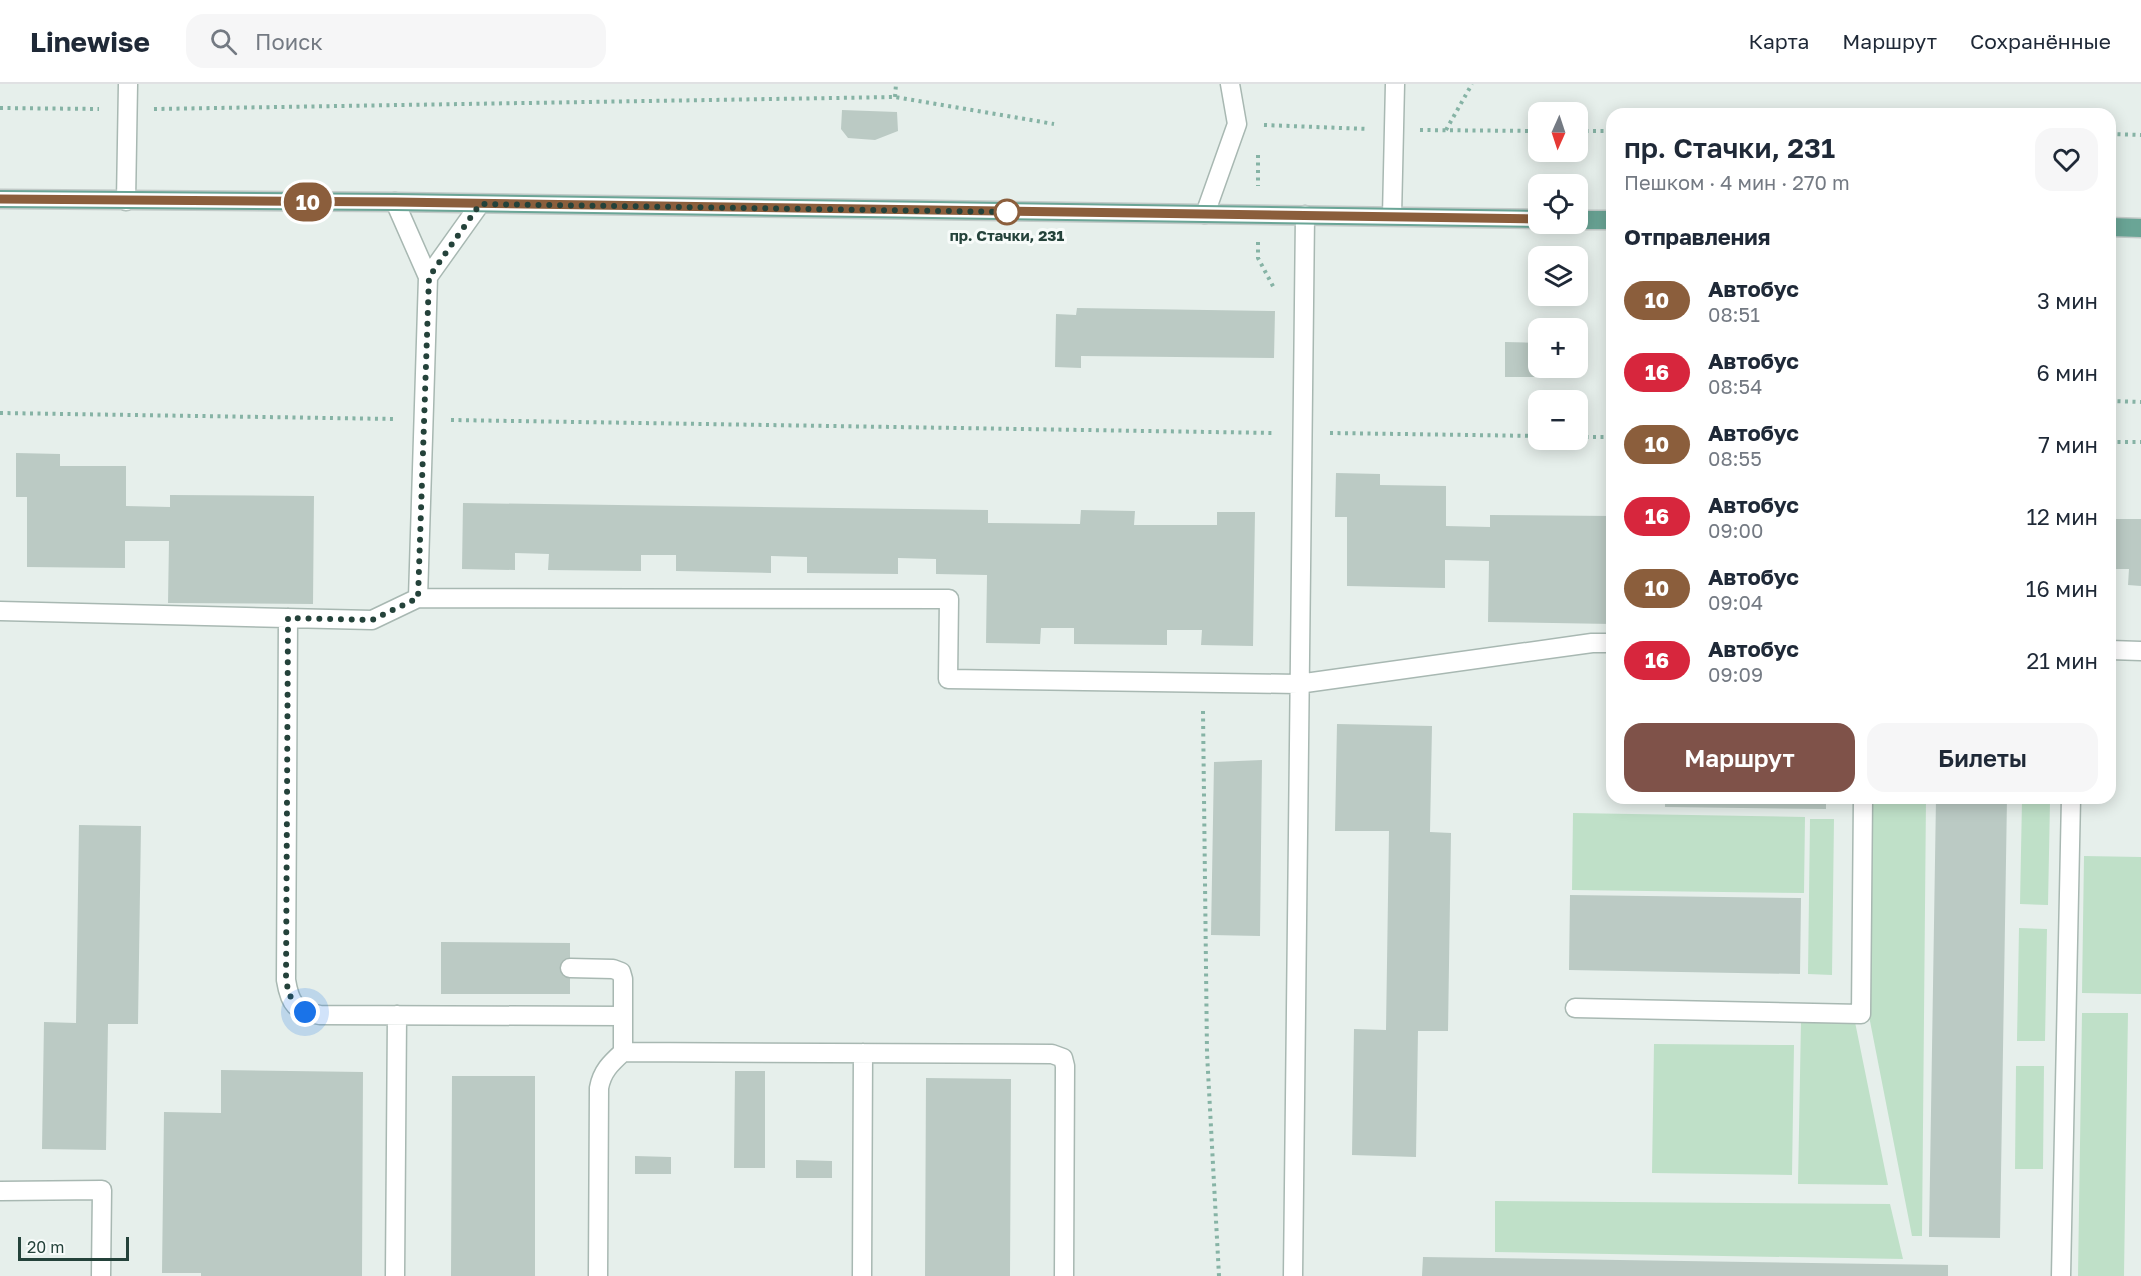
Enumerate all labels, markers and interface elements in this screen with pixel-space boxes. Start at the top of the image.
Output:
search box [186,14,606,68]
text: Linewise [30,25,150,58]
icon: search [207,25,240,58]
text: Поиск [255,28,323,55]
text: Карта [1748,28,1809,54]
text: Маршрут [1842,28,1937,54]
text: Сохранённые [1970,28,2111,54]
north arrow [1528,102,1588,162]
map controls [1528,102,1588,450]
button: heart [2035,128,2098,191]
text: пр. Стачки, 231 [1624,131,1835,164]
text: Пешком · 4 мин · 270 m [1624,170,1850,194]
button: locate [1528,174,1588,234]
line badge: 10 [281,182,335,222]
text: 10 [296,189,320,215]
marker: пр. Стачки, 231 [994,199,1020,225]
text: Отправления [1624,223,1770,250]
place label: пр. Стачки, 231 [950,226,1064,244]
button: layers [1528,246,1588,306]
text: Автобус [1708,275,1799,302]
text: 10 [1645,287,1669,313]
text: 3 мин [2037,287,2098,314]
text: 08:51 [1708,302,1760,326]
button: + [1528,318,1588,378]
text: Автобус [1708,347,1799,374]
text: 16 [1645,359,1669,385]
text: 6 мин [2037,359,2098,386]
text: 08:54 [1708,374,1762,398]
button: − [1528,390,1588,450]
text: Автобус [1708,419,1799,446]
text: 10 [1645,431,1669,457]
text: 7 мин [2038,431,2098,458]
text: 08:55 [1708,446,1762,470]
text: Автобус [1708,491,1799,518]
text: 16 [1645,503,1669,529]
text: 12 мин [2026,503,2098,530]
text: 09:00 [1708,518,1763,542]
text: Автобус [1708,563,1799,590]
text: 10 [1645,575,1669,601]
text: 16 мин [2026,575,2098,602]
text: 09:04 [1708,590,1763,614]
text: Автобус [1708,635,1799,662]
text: 16 [1645,647,1669,673]
text: 21 мин [2026,647,2098,674]
text: 09:09 [1708,662,1763,686]
button: Маршрут [1624,723,1855,792]
button: Билеты [1867,723,2098,792]
your location [290,997,320,1027]
scale bar [18,1234,129,1262]
text: 20 m [27,1237,64,1257]

